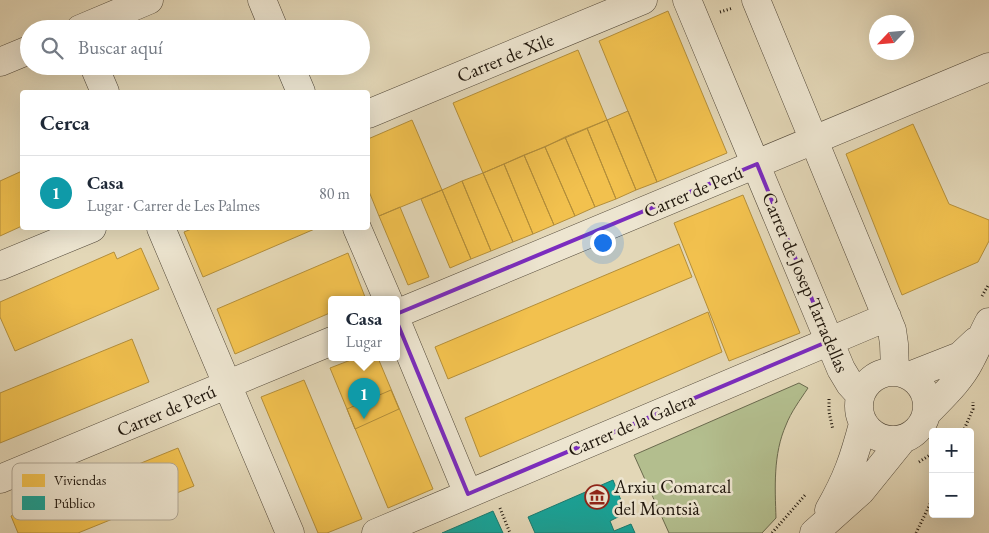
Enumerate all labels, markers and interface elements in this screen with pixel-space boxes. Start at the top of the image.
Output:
north arrow [869,15,914,60]
search box [20,20,370,75]
street label: Carrer de Xile [453,27,557,88]
icon: search [38,34,66,62]
text: Buscar aquí [78,35,163,60]
text: Cerca [40,109,90,136]
street label: Carrer de Perú [640,159,747,224]
text: Casa [87,170,124,195]
text: 1 [52,183,60,204]
text: 80 m [319,183,350,204]
street label: Carrer de Josep Tarradellas [756,188,855,376]
text: Lugar · Carrer de Les Palmes [87,195,260,216]
your location [590,230,616,256]
popup [328,296,400,361]
text: Casa [346,306,382,331]
text: Lugar [346,331,382,352]
street label: Carrer de Perú [113,378,220,443]
pin: 1 [348,378,380,419]
street label: Carrer de la Galera [564,386,699,462]
map controls [929,428,974,518]
button: + [929,428,974,473]
legend [12,463,178,520]
text: Viviendas [54,471,107,489]
button: − [929,473,974,518]
place label: Arxiu Comarcal del Montsià [613,474,732,521]
museum icon: Arxiu Comarcal del Montsià [584,484,610,510]
text: Público [54,494,95,512]

